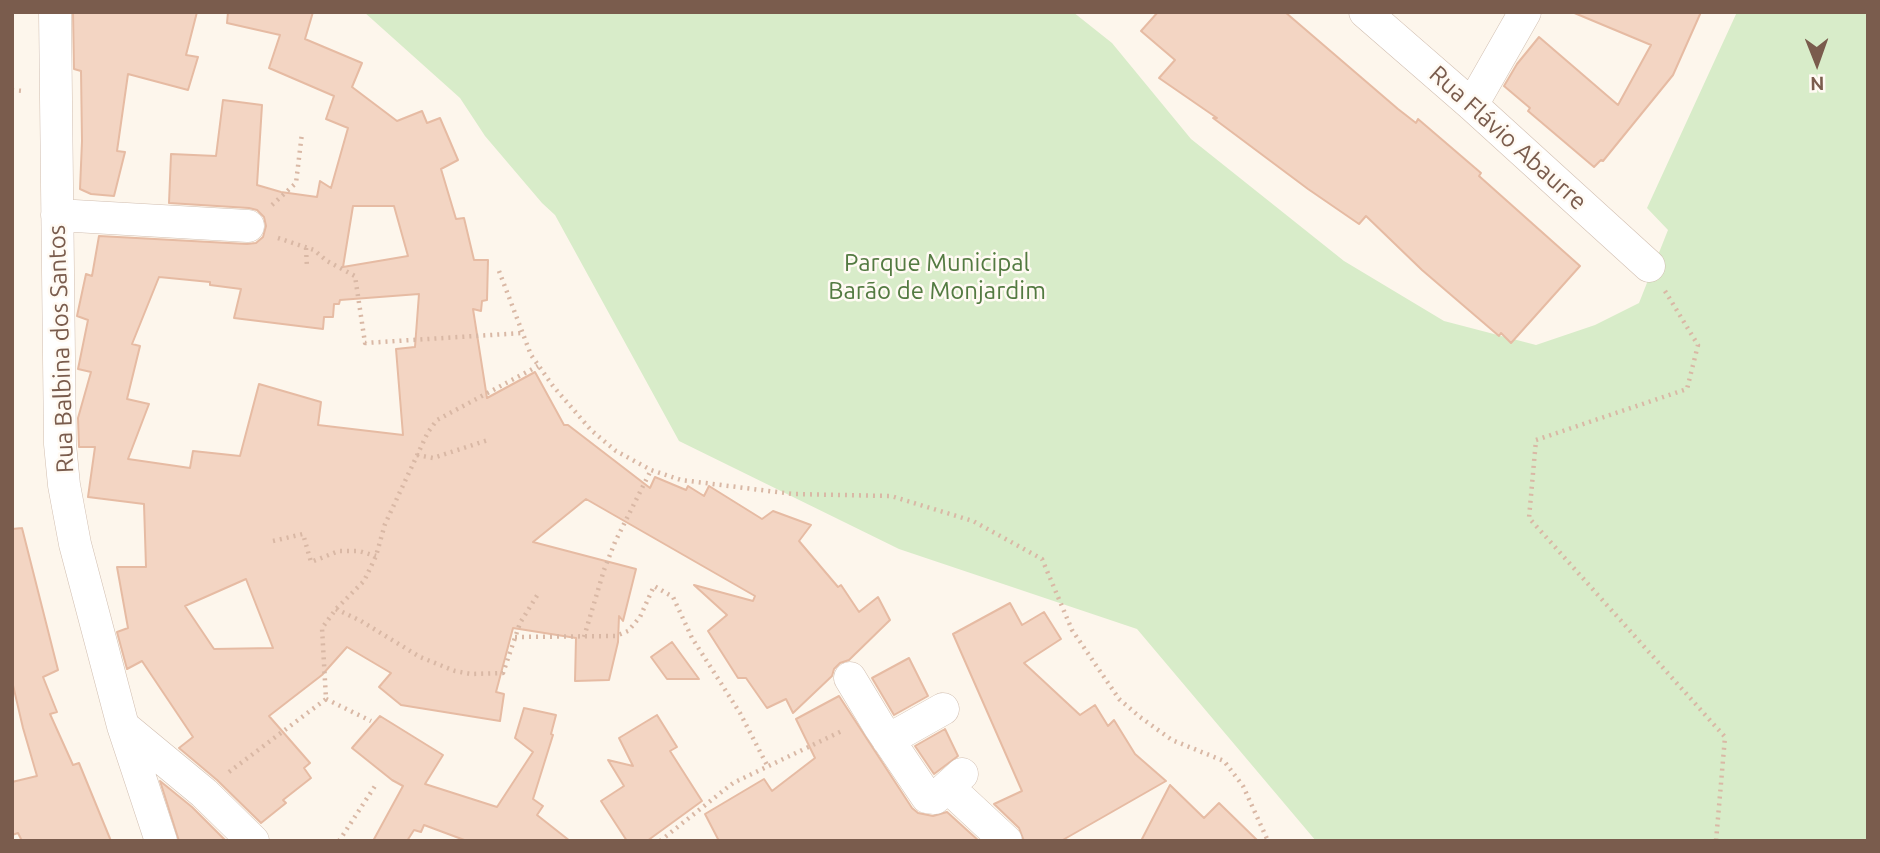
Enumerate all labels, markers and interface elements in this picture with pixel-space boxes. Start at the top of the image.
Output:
north arrow [1782,28,1852,98]
street label: Rua Flávio Abaurre [1423,60,1593,216]
text: N [1810,73,1825,95]
street label: Rua Balbina dos Santos [42,224,80,474]
park label: Parque Municipal Barão de Monjardim [828,249,1046,305]

